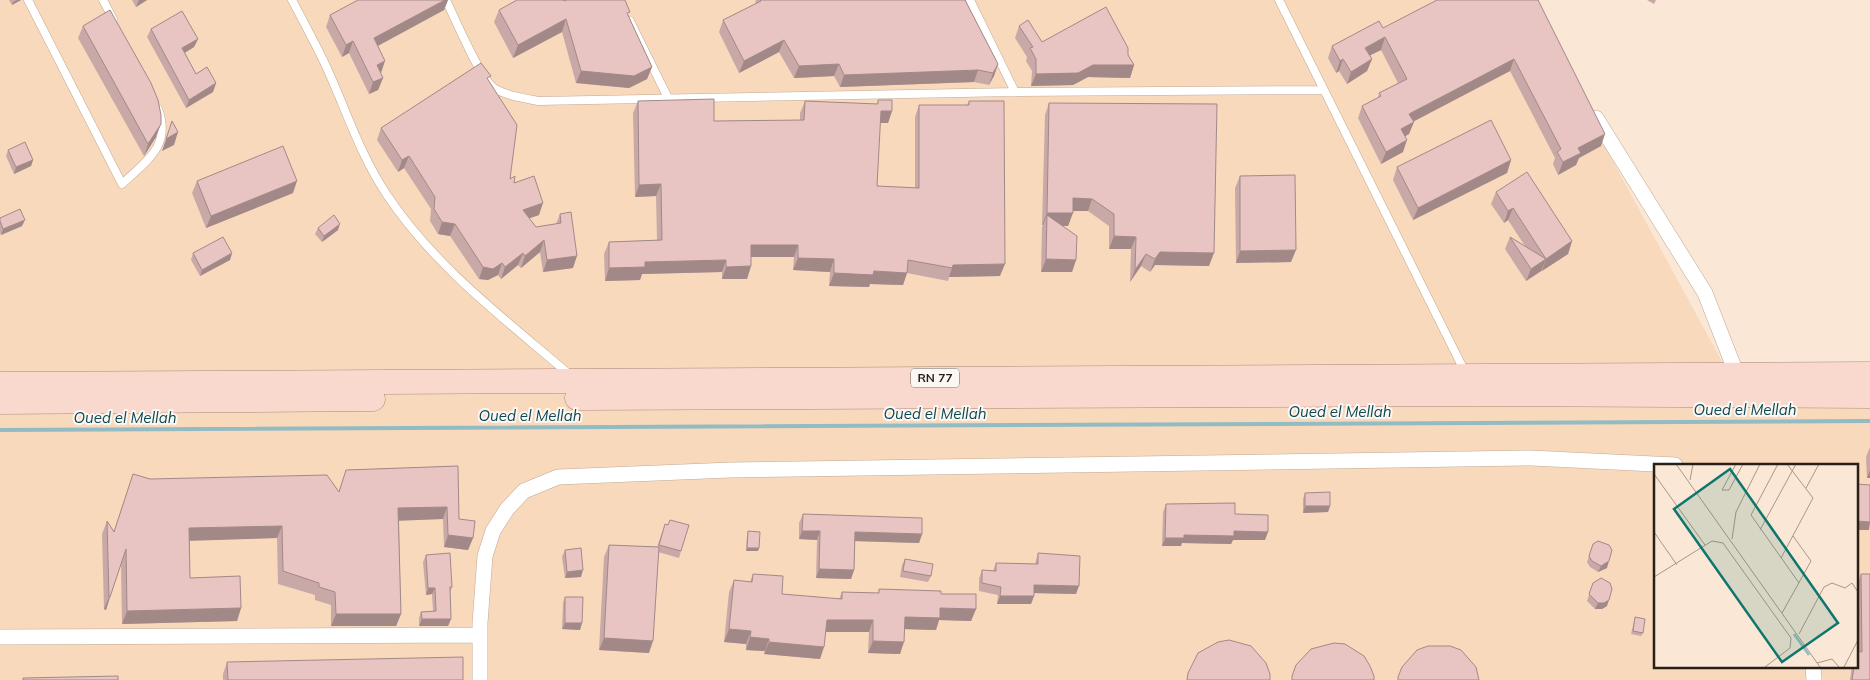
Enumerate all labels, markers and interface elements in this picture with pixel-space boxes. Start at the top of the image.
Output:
road number: RN 77 [911,368,959,388]
water label: Oued el Mellah [1694,400,1797,419]
water label: Oued el Mellah [1289,402,1392,421]
water label: Oued el Mellah [884,404,987,423]
water label: Oued el Mellah [479,406,582,425]
water label: Oued el Mellah [74,408,177,427]
inset map [1654,464,1858,668]

